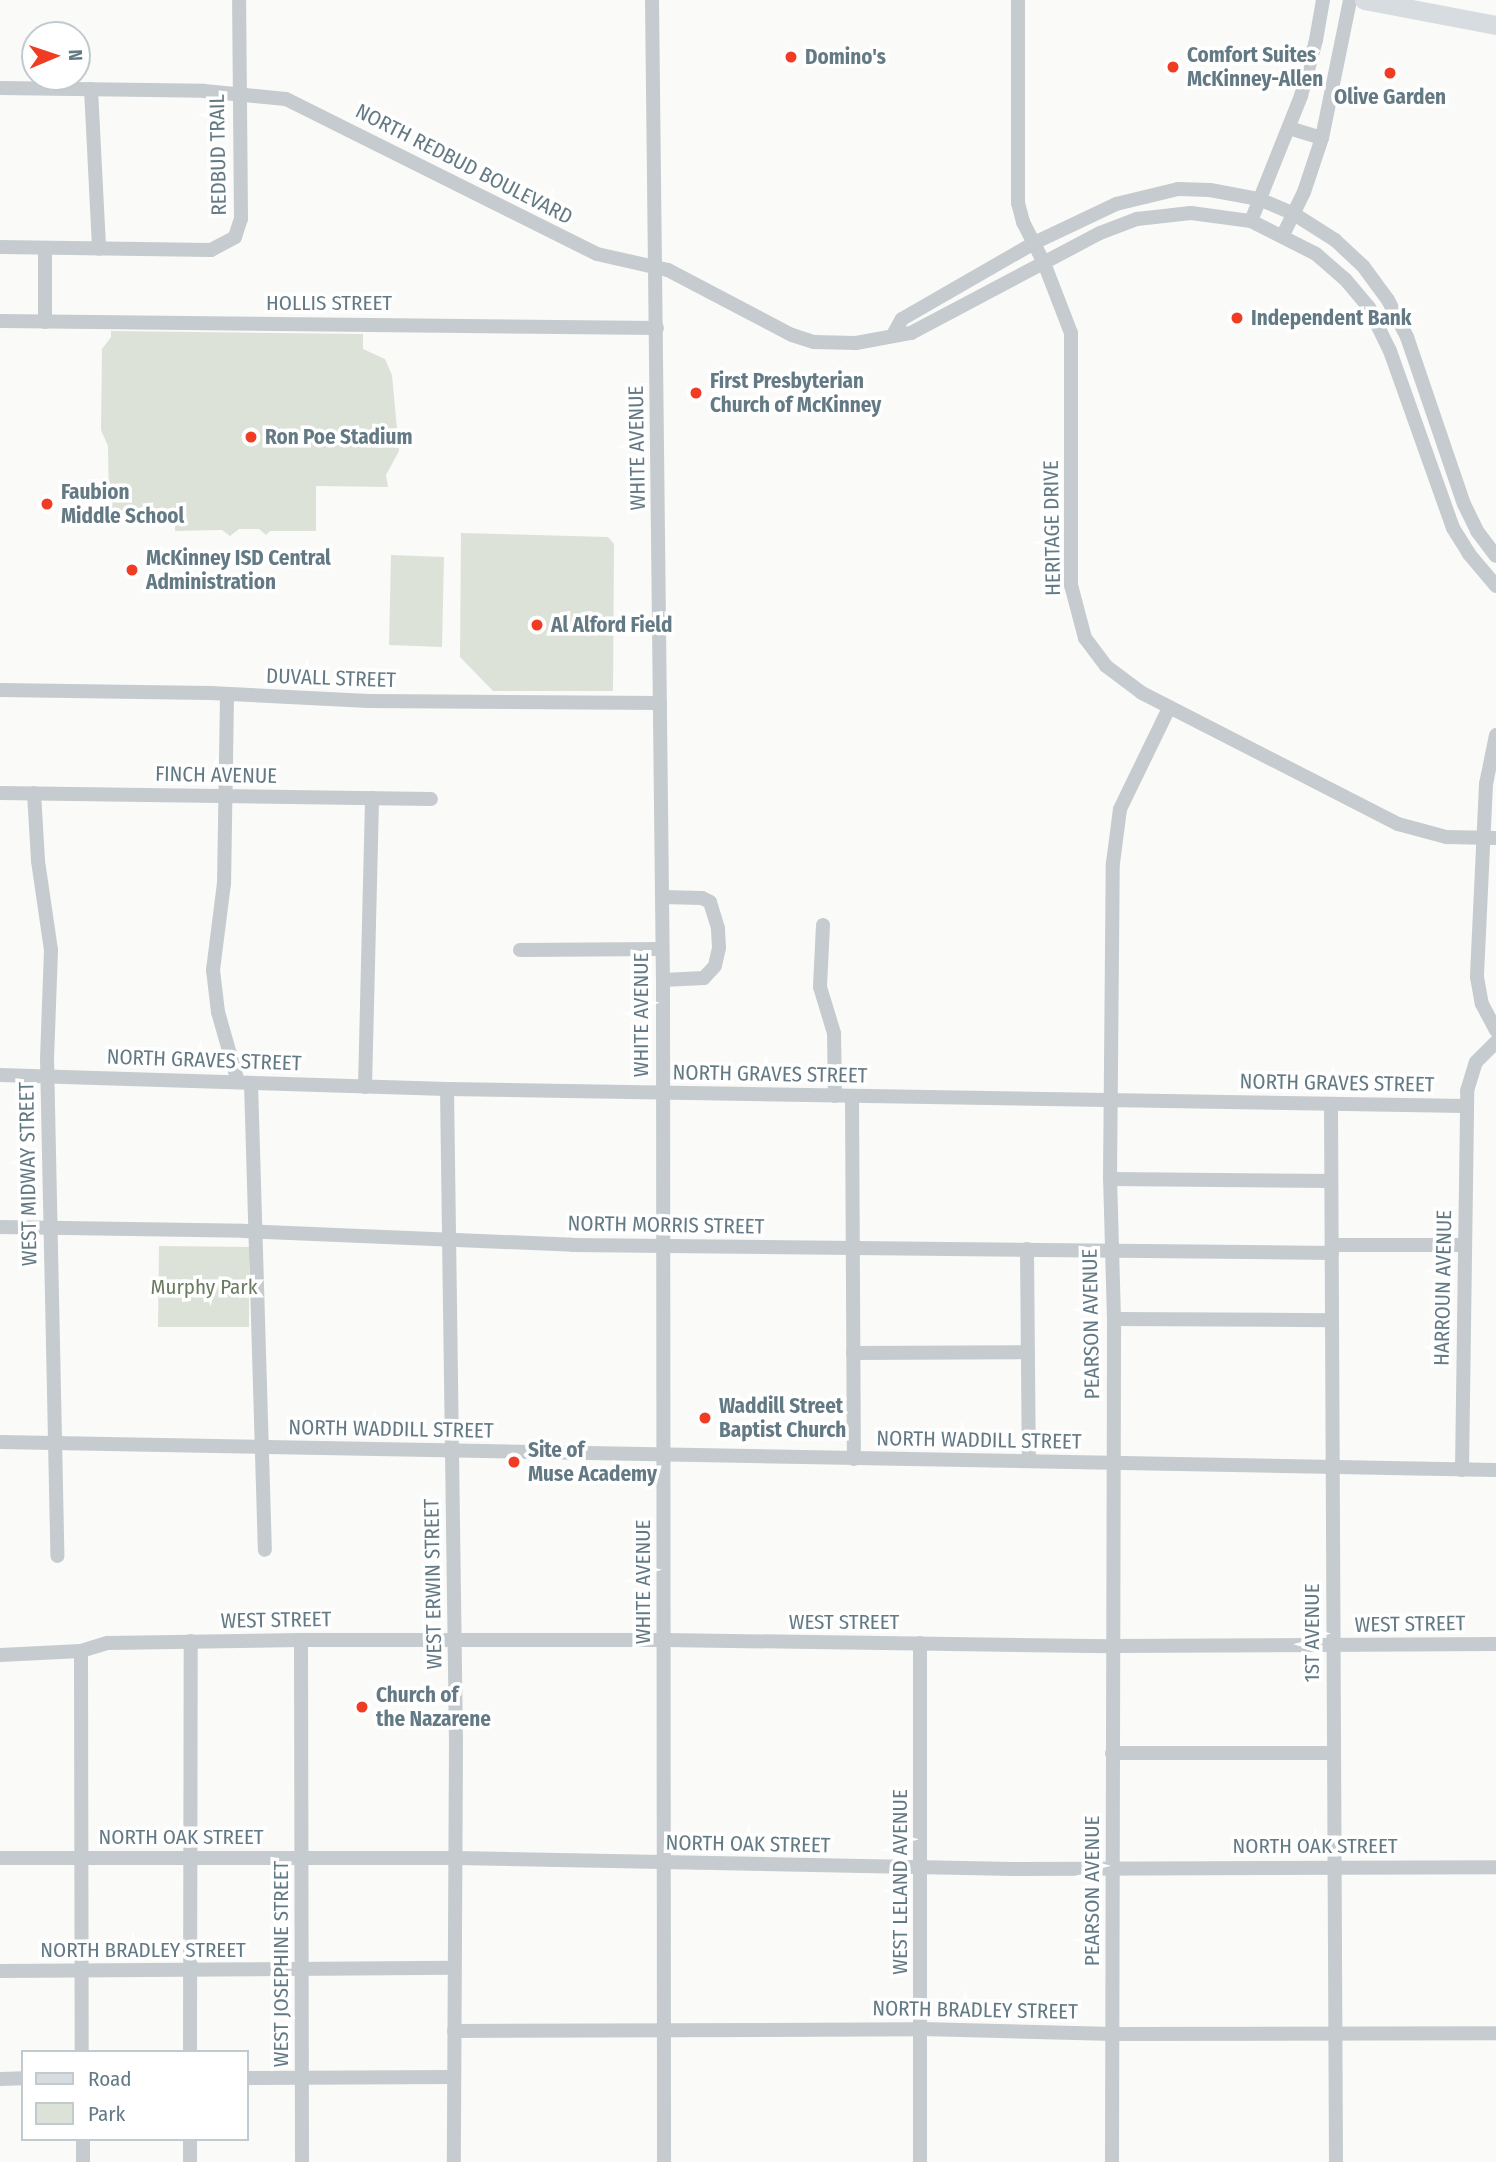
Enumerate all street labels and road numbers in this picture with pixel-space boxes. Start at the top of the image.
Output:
street label: REDBUD TRAIL [204,94,232,216]
street label: NORTH REDBUD BOULEVARD [351,98,577,230]
street label: HOLLIS STREET [266,290,392,316]
street label: WHITE AVENUE [623,385,651,511]
street label: HERITAGE DRIVE [1038,460,1066,596]
street label: DUVALL STREET [266,663,396,693]
street label: FINCH AVENUE [155,761,277,789]
street label: WHITE AVENUE [628,953,654,1077]
street label: NORTH GRAVES STREET [106,1044,302,1076]
street label: NORTH GRAVES STREET [672,1060,868,1088]
street label: NORTH GRAVES STREET [1239,1069,1435,1097]
street label: WEST MIDWAY STREET [14,1082,42,1266]
street label: HARROUN AVENUE [1429,1210,1457,1366]
street label: NORTH MORRIS STREET [568,1211,764,1239]
street label: PEARSON AVENUE [1077,1248,1105,1400]
street label: NORTH WADDILL STREET [288,1415,494,1443]
street label: NORTH WADDILL STREET [876,1426,1082,1454]
street label: WEST ERWIN STREET [419,1498,447,1670]
street label: WHITE AVENUE [630,1520,656,1644]
street label: 1ST AVENUE [1299,1583,1325,1683]
street label: WEST STREET [221,1606,331,1634]
street label: WEST STREET [789,1609,899,1635]
street label: WEST STREET [1355,1610,1465,1638]
street label: WEST LELAND AVENUE [887,1789,913,1975]
street label: PEARSON AVENUE [1079,1816,1105,1966]
street label: NORTH OAK STREET [99,1824,263,1850]
street label: NORTH OAK STREET [665,1830,831,1858]
street label: NORTH OAK STREET [1233,1833,1397,1859]
street label: WEST JOSEPHINE STREET [268,1861,294,2067]
street label: NORTH BRADLEY STREET [40,1937,246,1963]
street label: NORTH BRADLEY STREET [872,1996,1078,2024]

